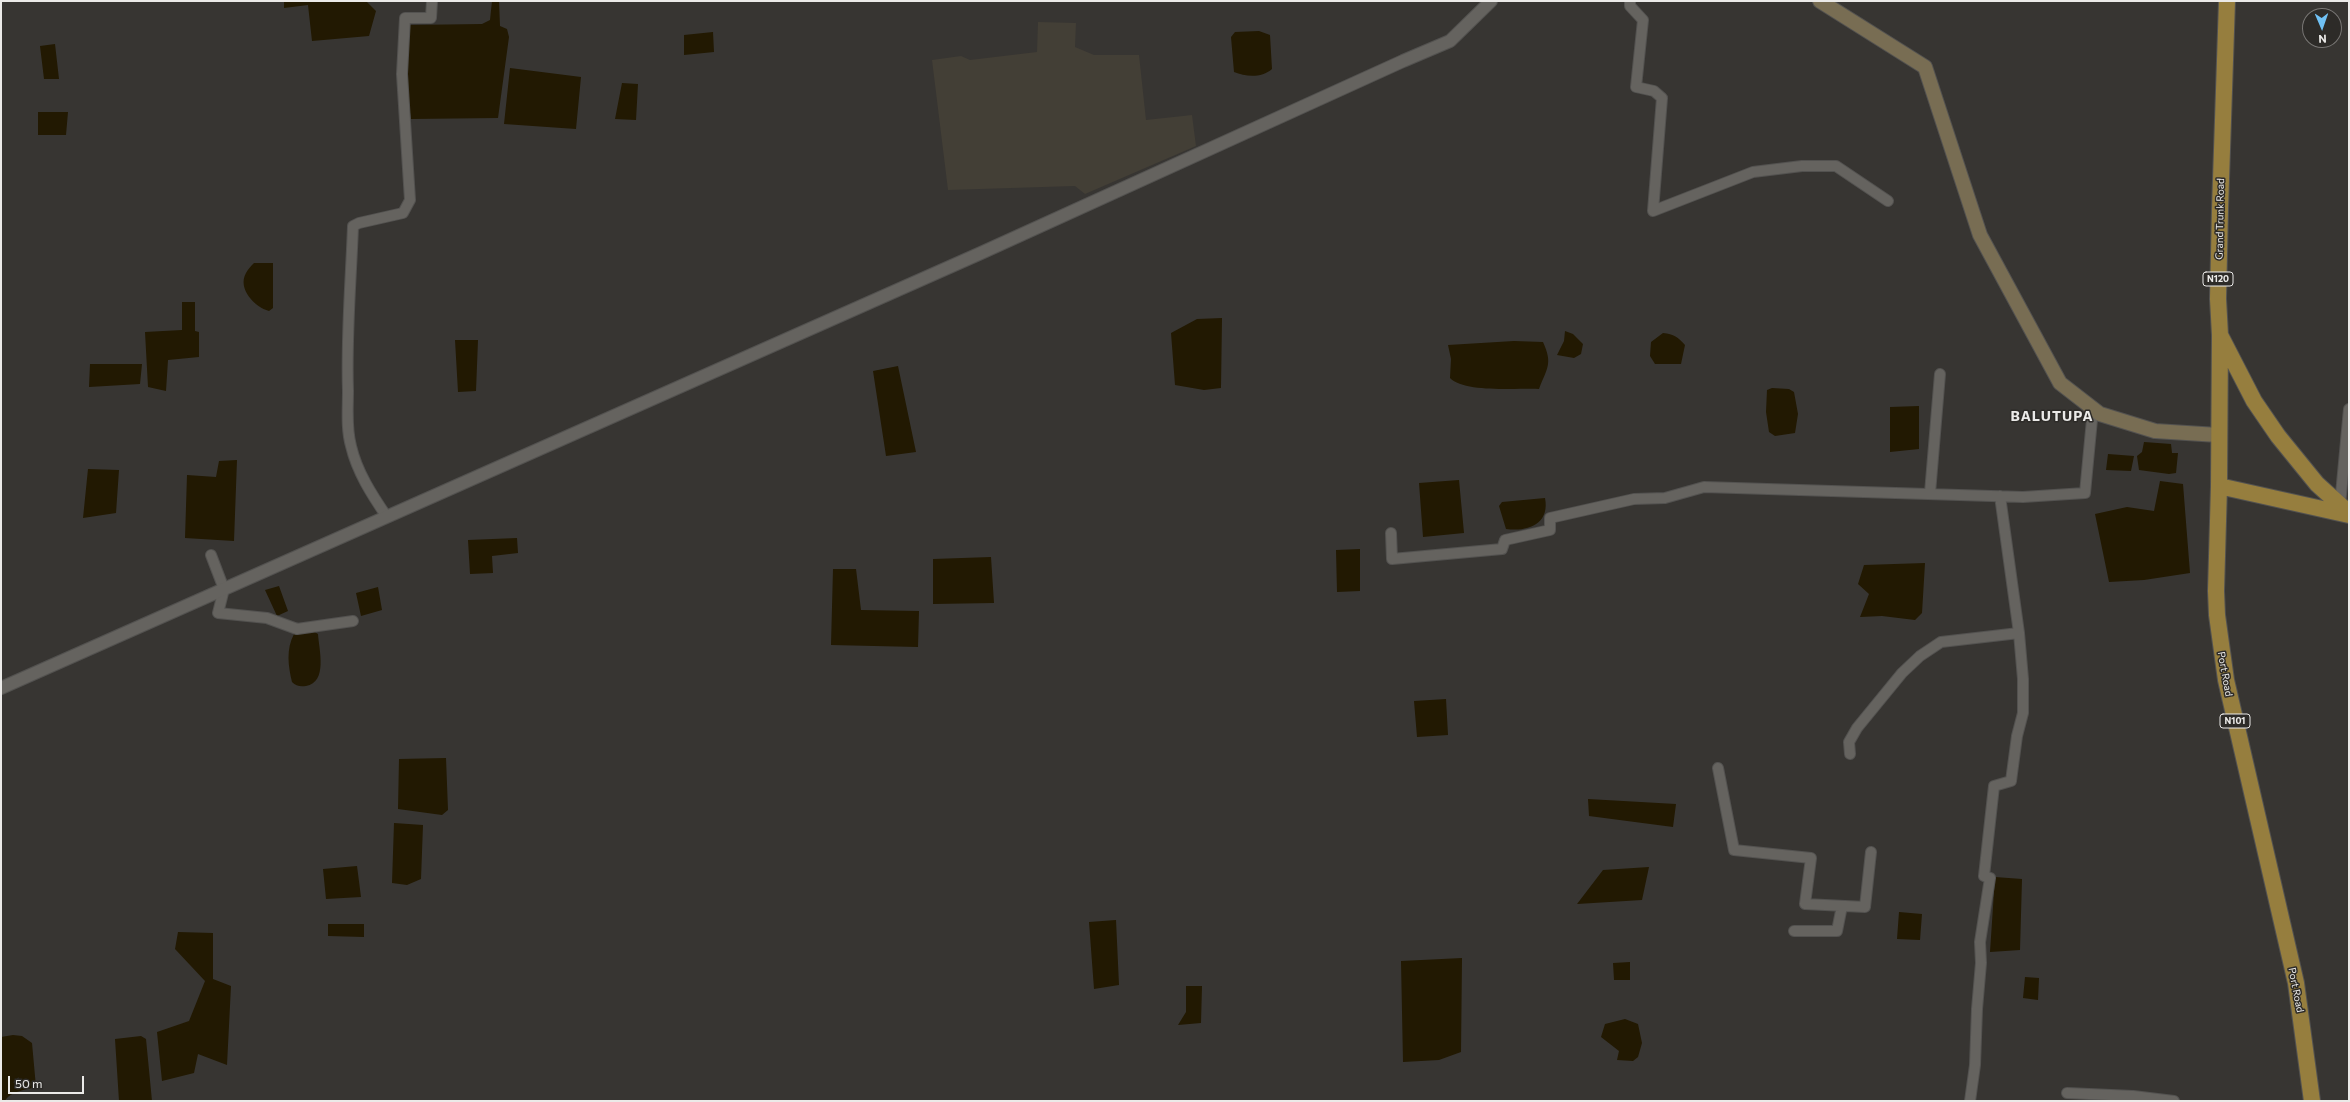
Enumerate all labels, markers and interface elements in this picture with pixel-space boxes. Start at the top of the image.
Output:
north arrow [2302,8,2342,48]
text: N [2318,33,2327,46]
street label: Grand Trunk Road [2213,178,2227,260]
road number: N120 [2203,272,2233,286]
district label: BALUTUPA [2010,408,2094,424]
street label: Port Road [2215,651,2235,697]
road number: N101 [2220,714,2250,728]
street label: Port Road [2286,967,2306,1013]
scale bar [10,1068,86,1094]
text: 50 m [15,1076,43,1090]

